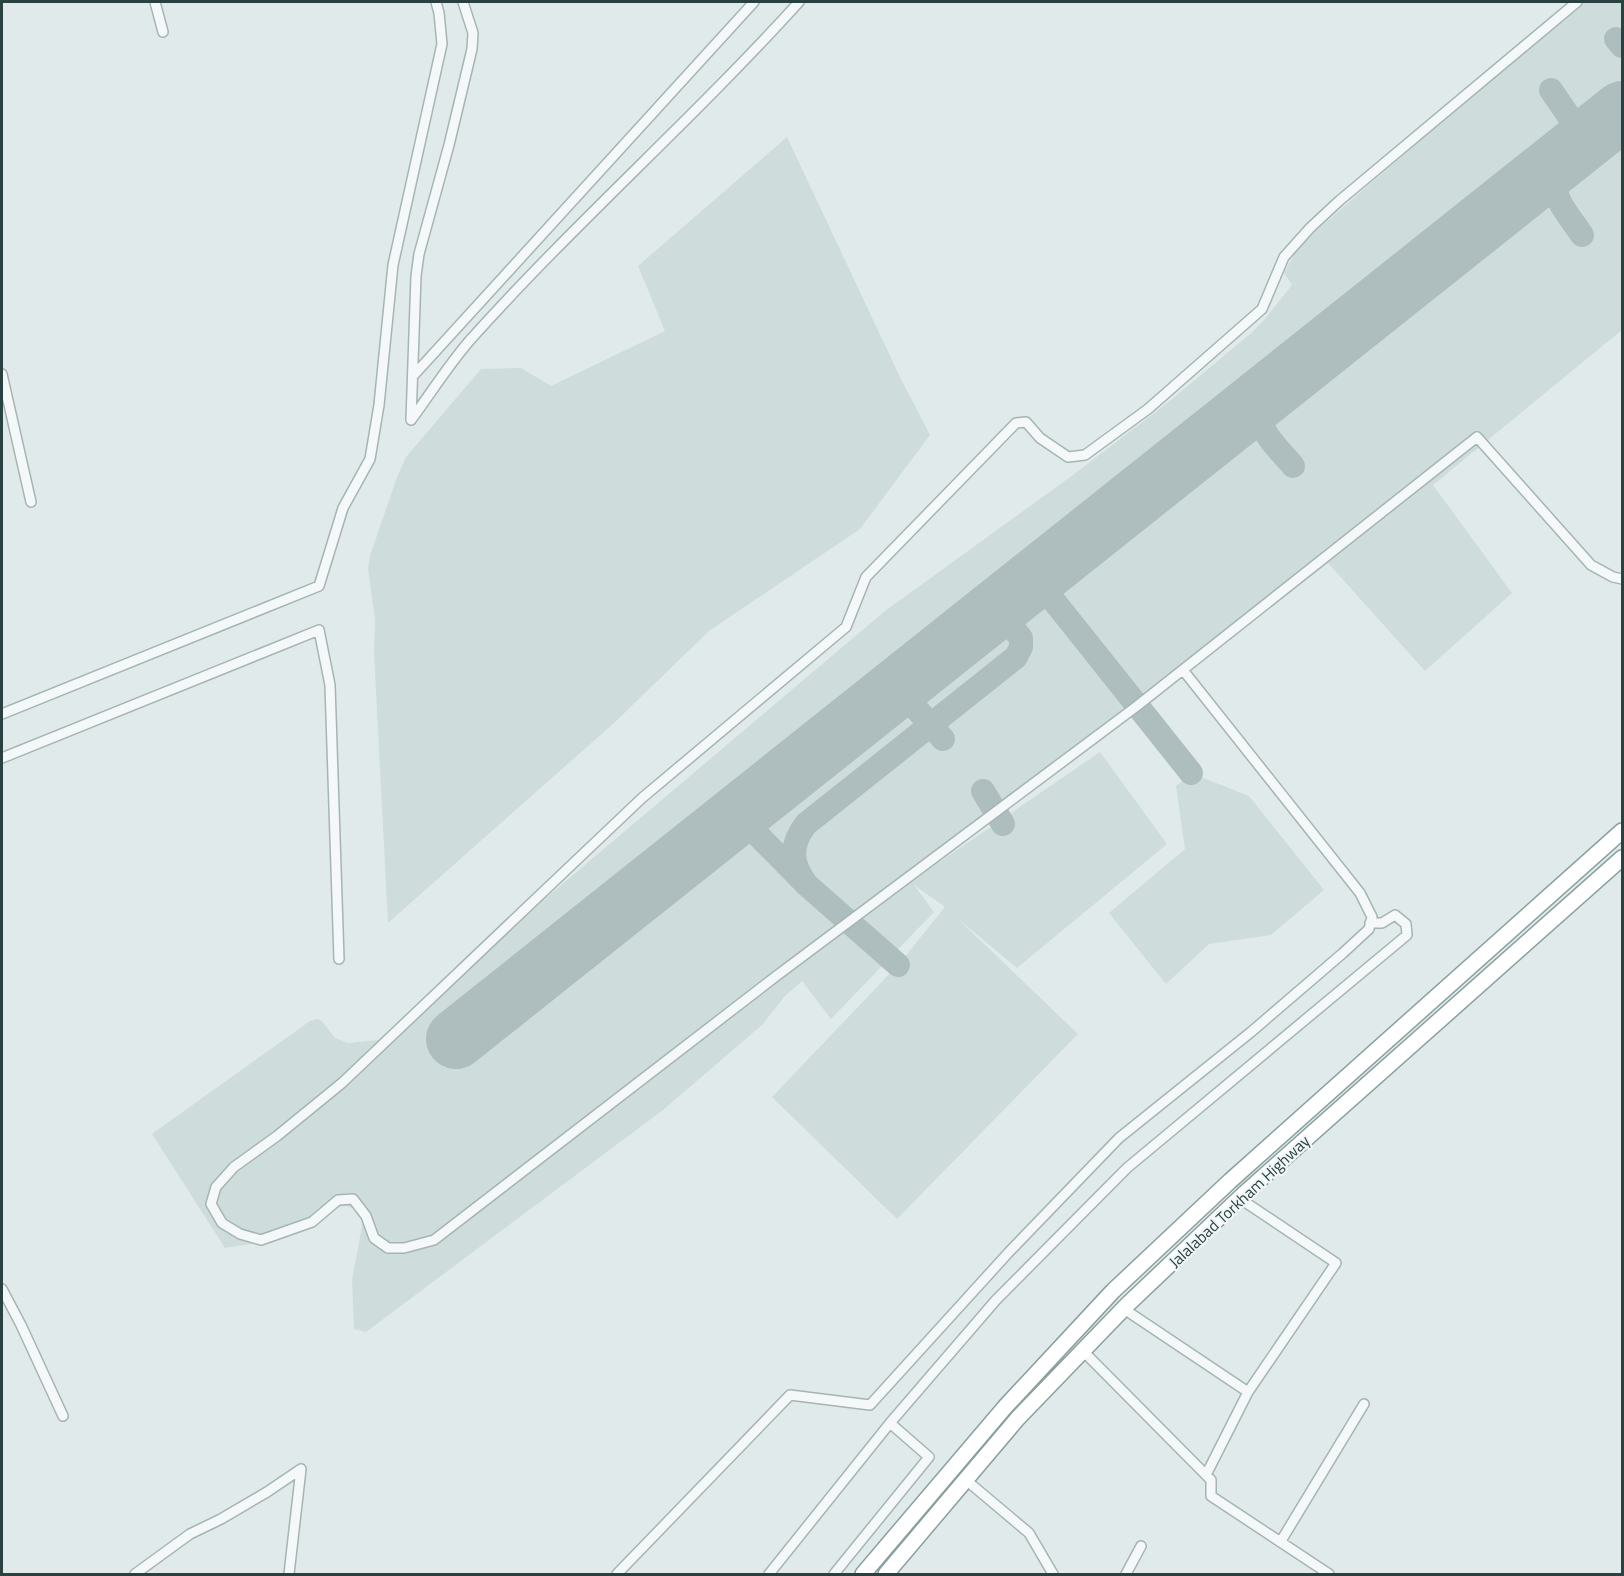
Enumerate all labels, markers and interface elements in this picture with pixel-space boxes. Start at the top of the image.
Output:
street label: Jalalabad Torkham Highway [1163,1129,1315,1273]

